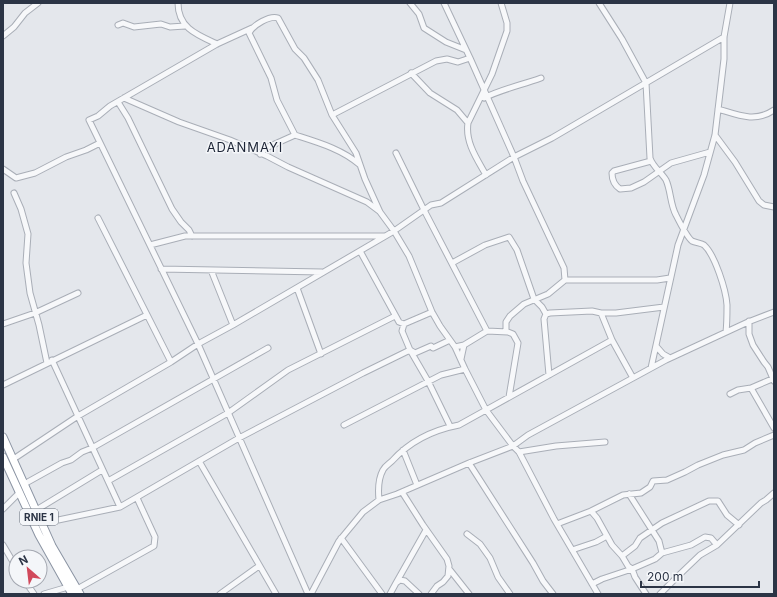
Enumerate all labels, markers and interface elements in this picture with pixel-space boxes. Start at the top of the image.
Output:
district label: ADANMAYI [207,139,283,155]
road number: RNIE 1 [20,509,58,525]
north arrow [8,549,48,589]
text: N [16,552,30,568]
scale bar [641,563,759,589]
text: 200 m [647,569,683,584]

